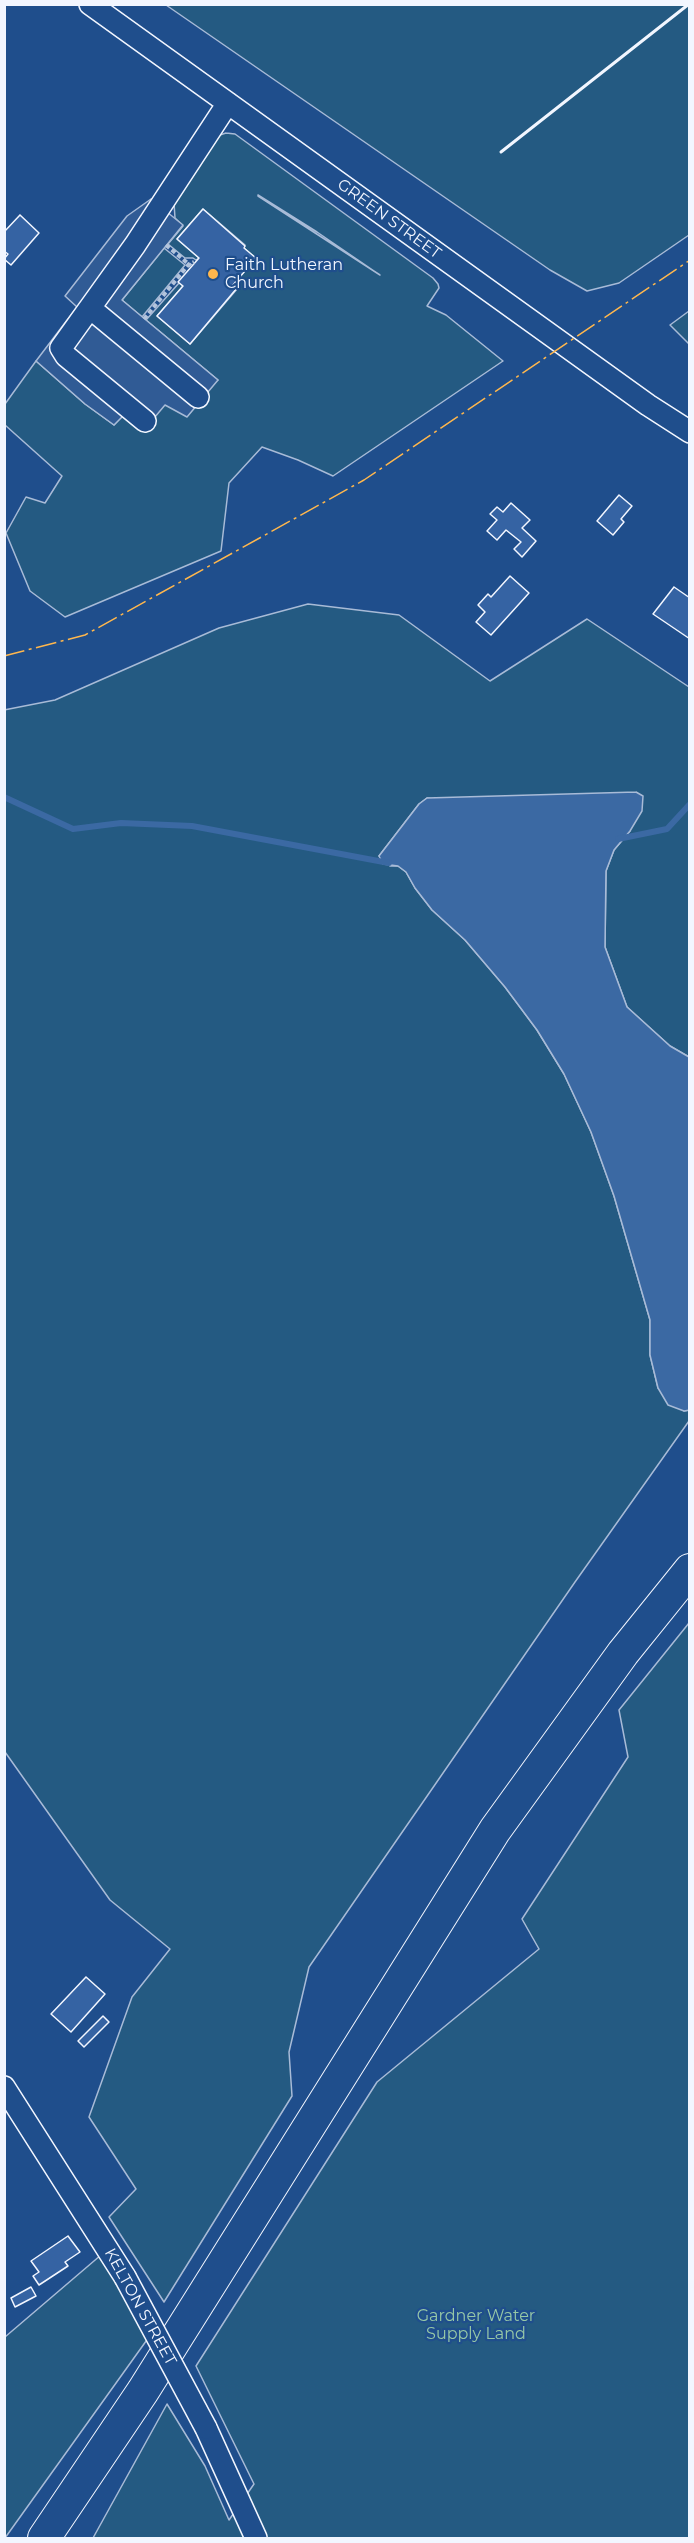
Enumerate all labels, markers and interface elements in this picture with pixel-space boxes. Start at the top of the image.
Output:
street label: GREEN STREET [333,175,445,263]
place label: Faith Lutheran Church [225,255,343,293]
marker: Faith Lutheran Church [206,267,220,281]
street label: KELTON STREET [100,2245,180,2369]
park label: Gardner Water Supply Land [417,2306,535,2344]

